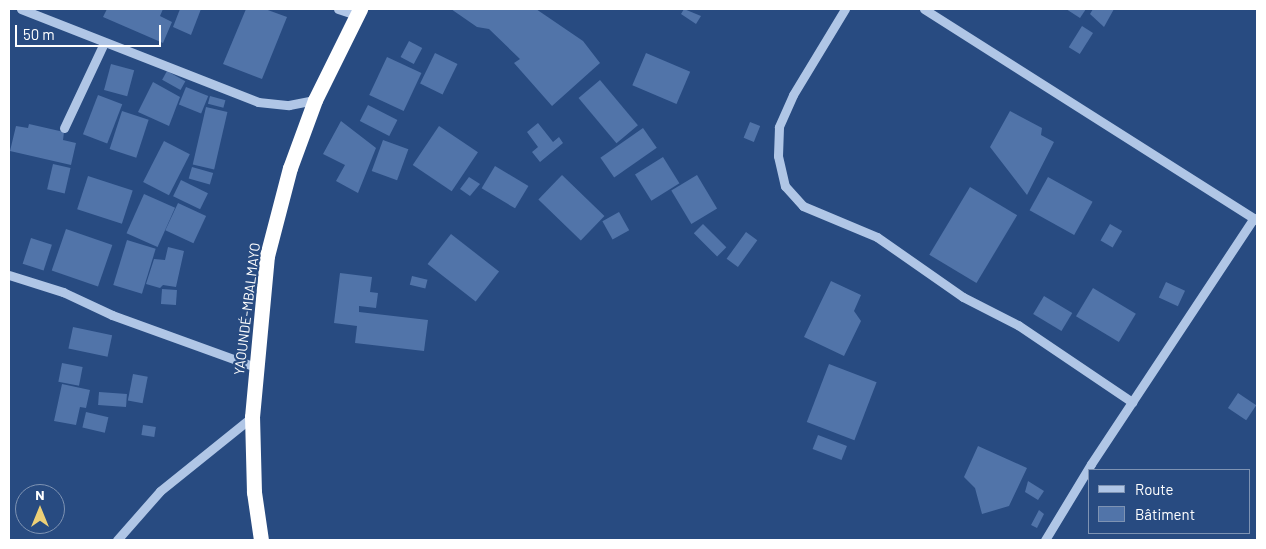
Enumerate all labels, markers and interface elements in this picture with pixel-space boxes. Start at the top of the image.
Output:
scale bar [18,15,164,47]
text: 50 m [23,25,55,43]
street label: YAOUNDÉ-MBALMAYO [231,242,263,376]
legend [1088,469,1251,534]
text: Route [1135,480,1174,498]
north arrow [15,484,65,534]
text: N [35,486,45,503]
text: Bâtiment [1135,505,1195,523]

